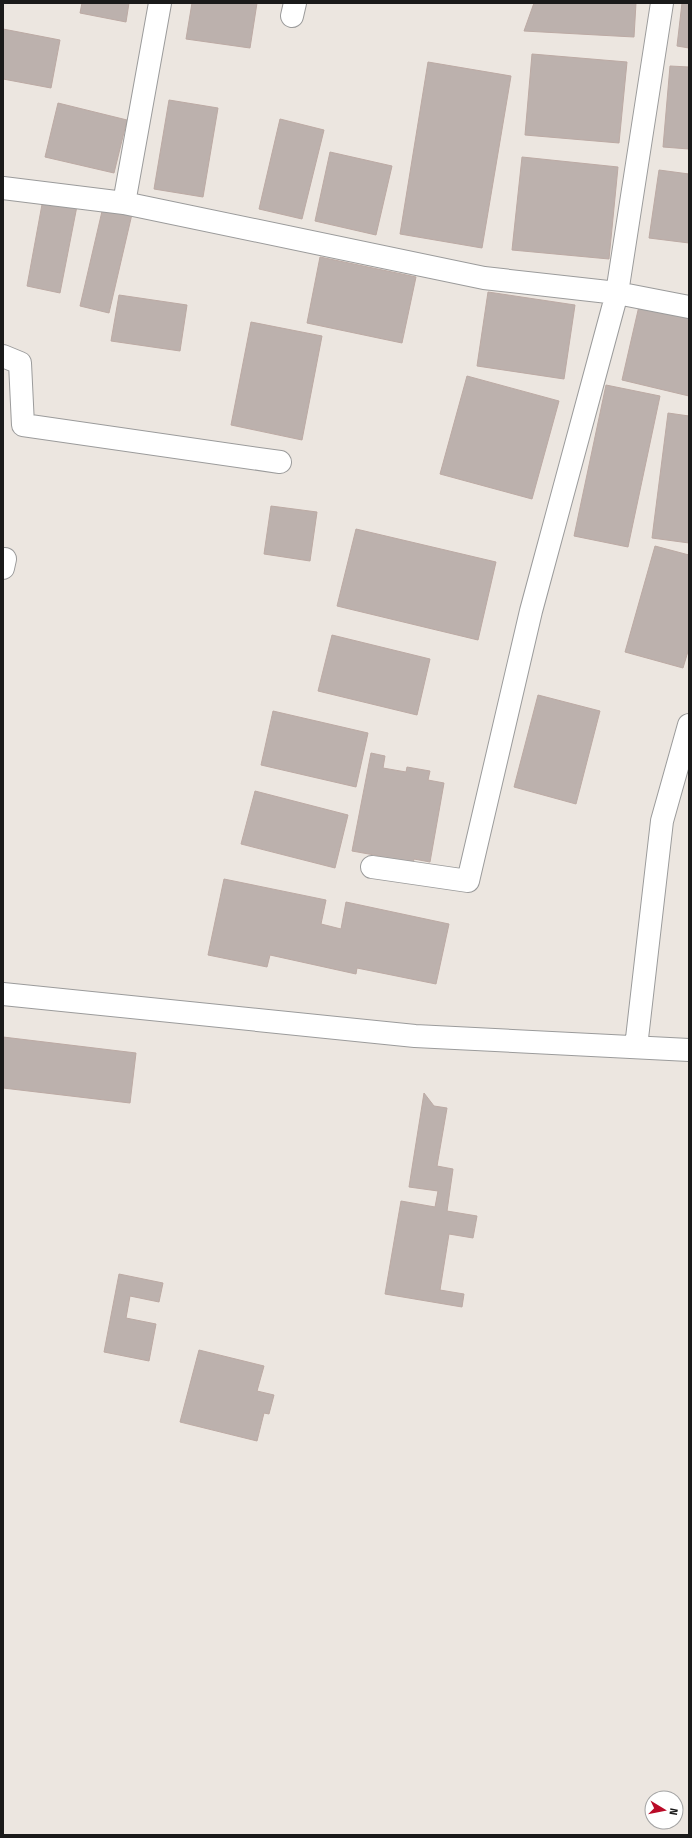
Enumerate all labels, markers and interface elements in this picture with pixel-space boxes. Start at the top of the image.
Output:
north arrow [644,1790,684,1830]
text: N [666,1807,680,1816]

